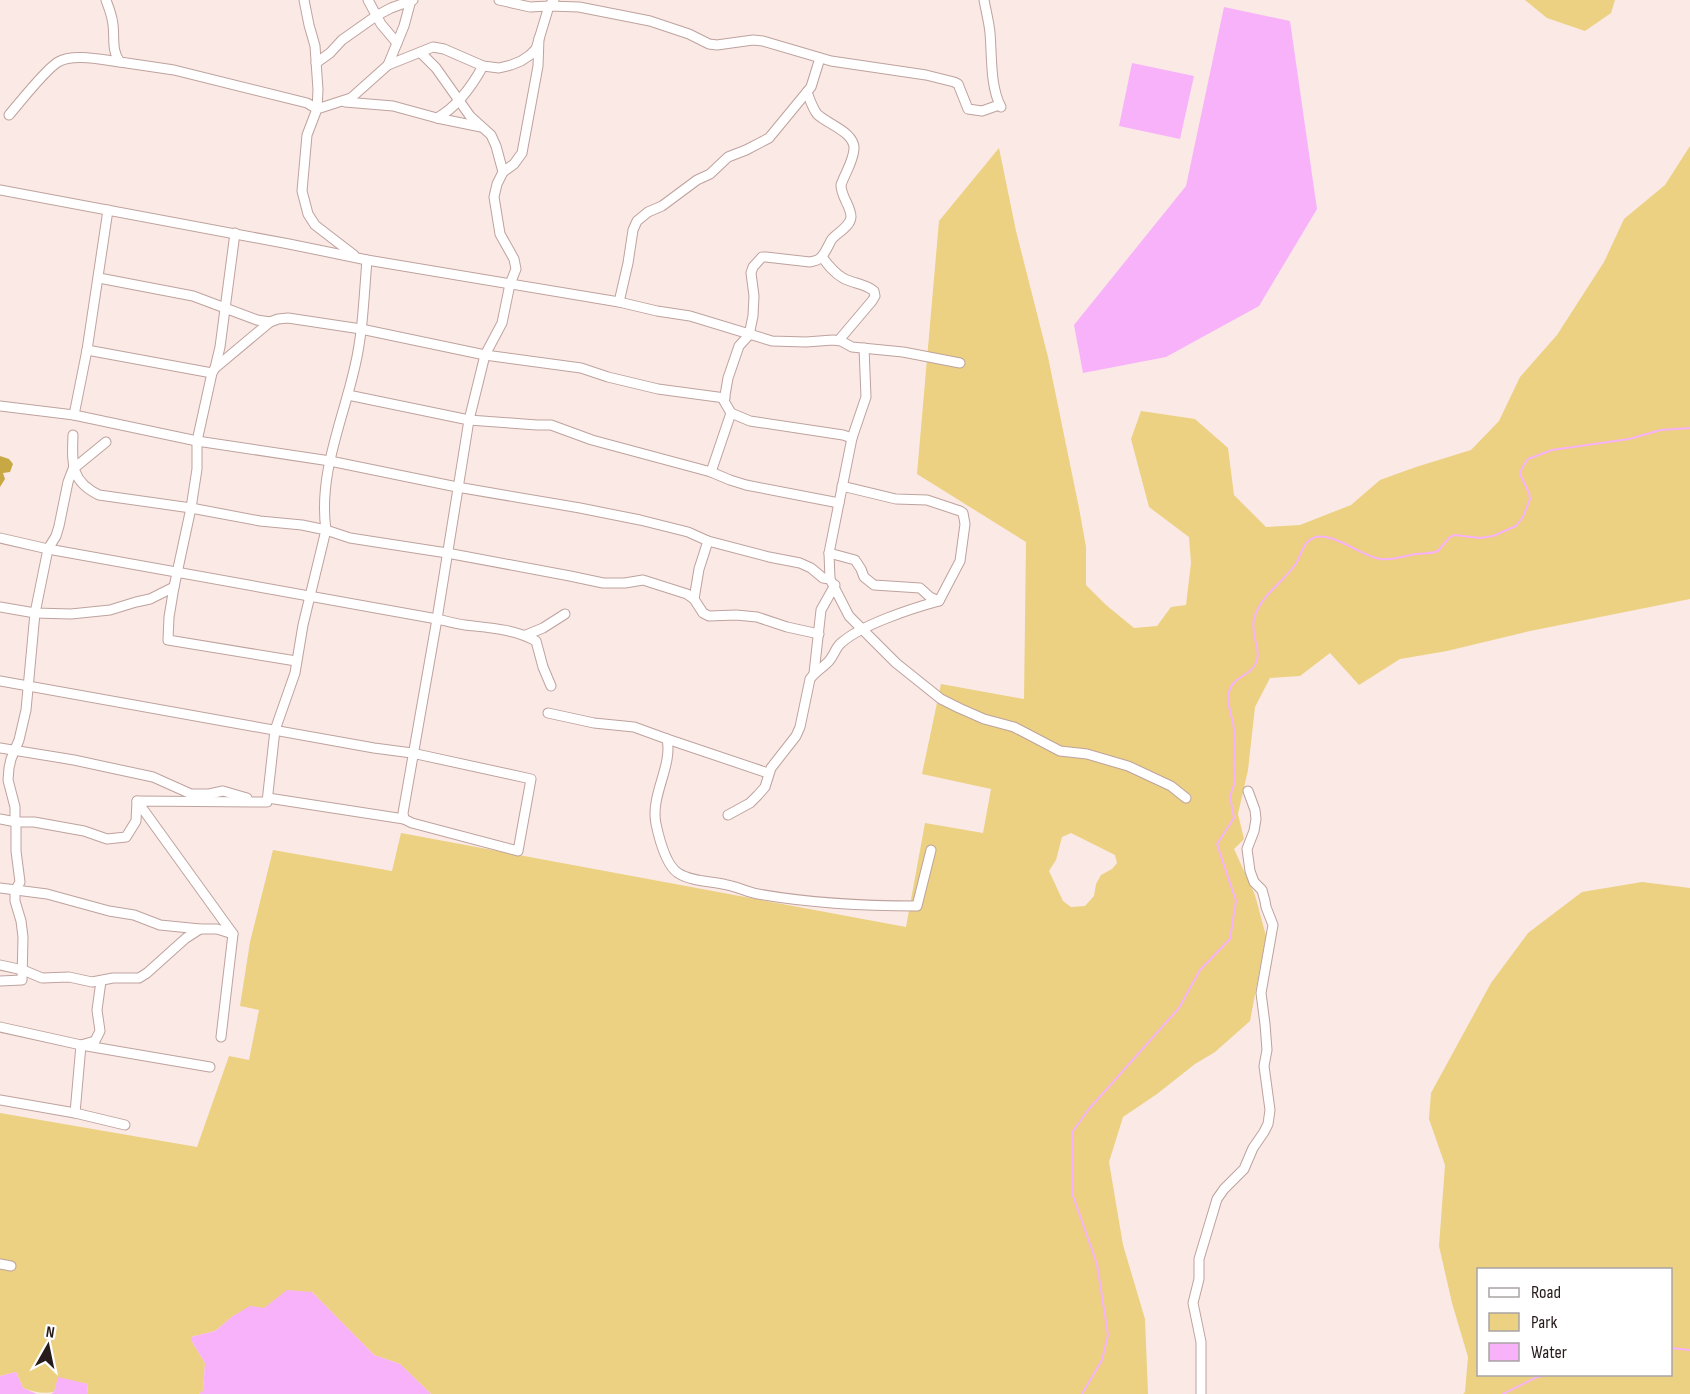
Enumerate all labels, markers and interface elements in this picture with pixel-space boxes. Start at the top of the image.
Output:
legend [1477,1268,1672,1376]
text: Road [1531,1282,1561,1303]
text: Park [1531,1312,1557,1333]
north arrow [18,1316,78,1376]
text: N [44,1323,56,1343]
text: Water [1531,1342,1567,1363]

